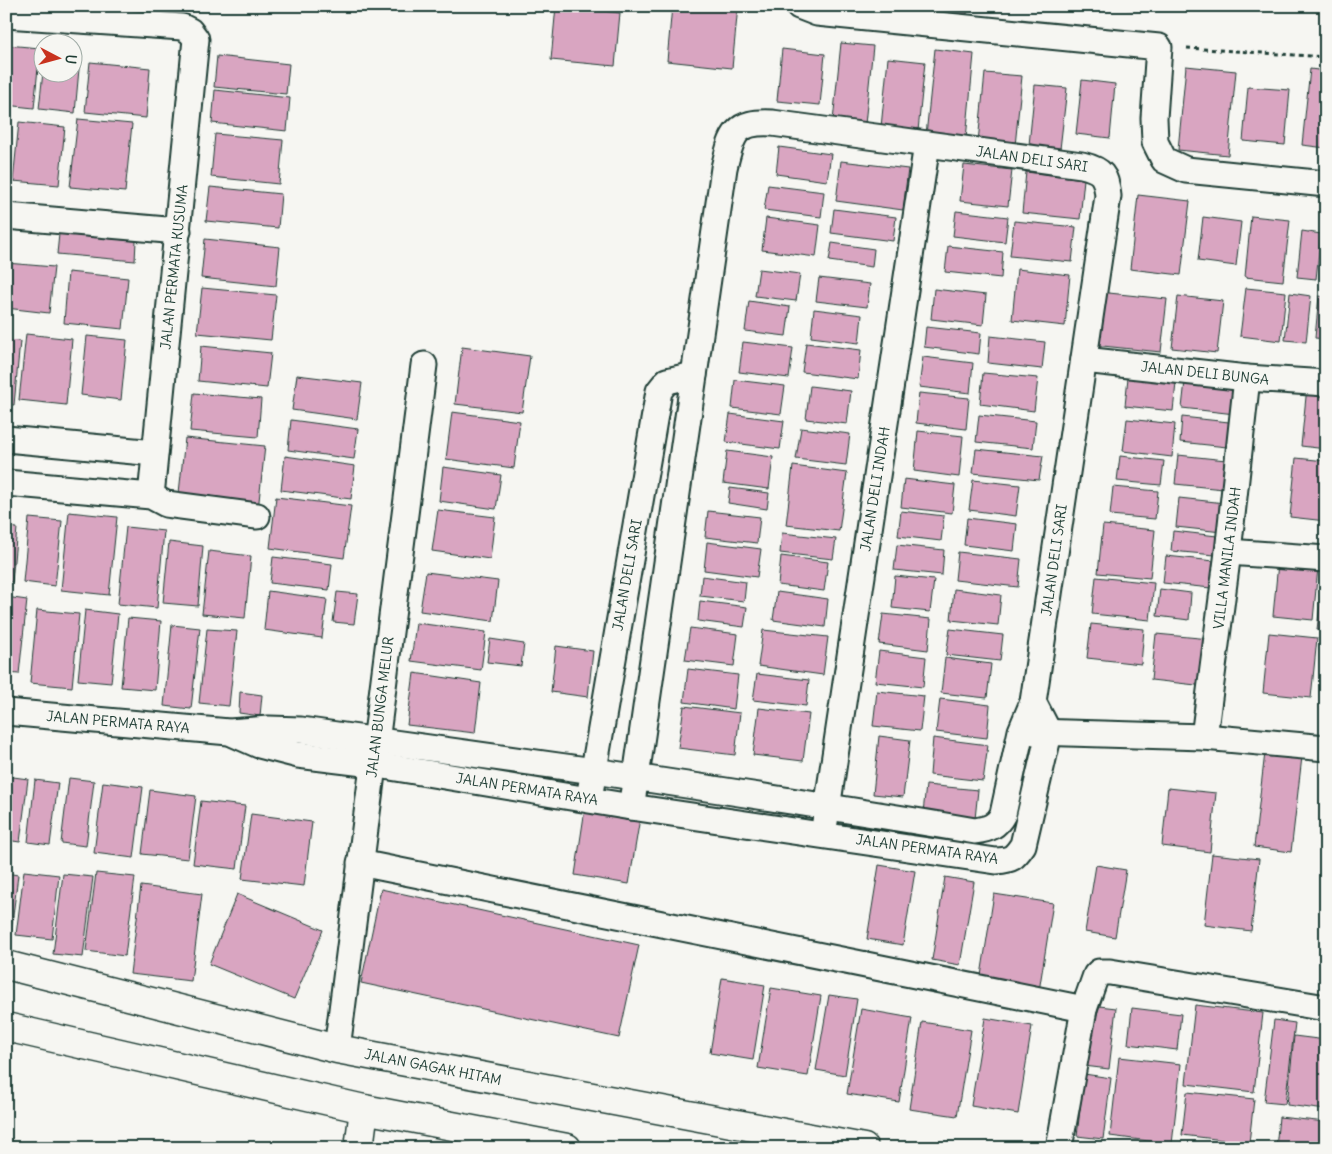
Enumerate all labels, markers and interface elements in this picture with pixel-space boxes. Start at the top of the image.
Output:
north arrow [32,32,82,82]
text: U [61,54,80,65]
street label: JALAN DELI SARI [975,142,1089,176]
street label: JALAN PERMATA KUSUMA [156,184,192,350]
street label: JALAN DELI BUNGA [1140,357,1270,389]
street label: JALAN DELI INDAH [856,425,894,553]
street label: VILLA MANILA INDAH [1209,486,1245,630]
street label: JALAN DELI SARI [1037,503,1071,617]
street label: JALAN DELI SARI [608,518,646,632]
street label: JALAN BUNGA MELUR [362,635,398,779]
street label: JALAN PERMATA RAYA [46,707,190,737]
street label: JALAN PERMATA RAYA [455,769,599,809]
street label: JALAN PERMATA RAYA [855,830,999,868]
street label: JALAN GAGAK HITAM [363,1045,503,1089]

